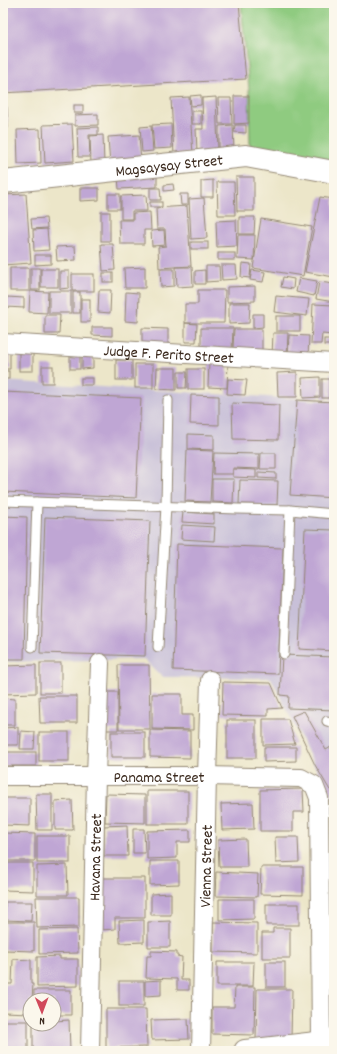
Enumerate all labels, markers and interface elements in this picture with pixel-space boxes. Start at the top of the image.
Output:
street label: Magsaysay Street [114,150,224,184]
street label: Judge F. Perito Street [103,340,234,371]
street label: Panama Street [114,767,204,790]
street label: Havana Street [84,813,109,901]
street label: Vienna Street [195,824,220,908]
north arrow [22,992,62,1032]
text: N [39,1012,45,1028]

